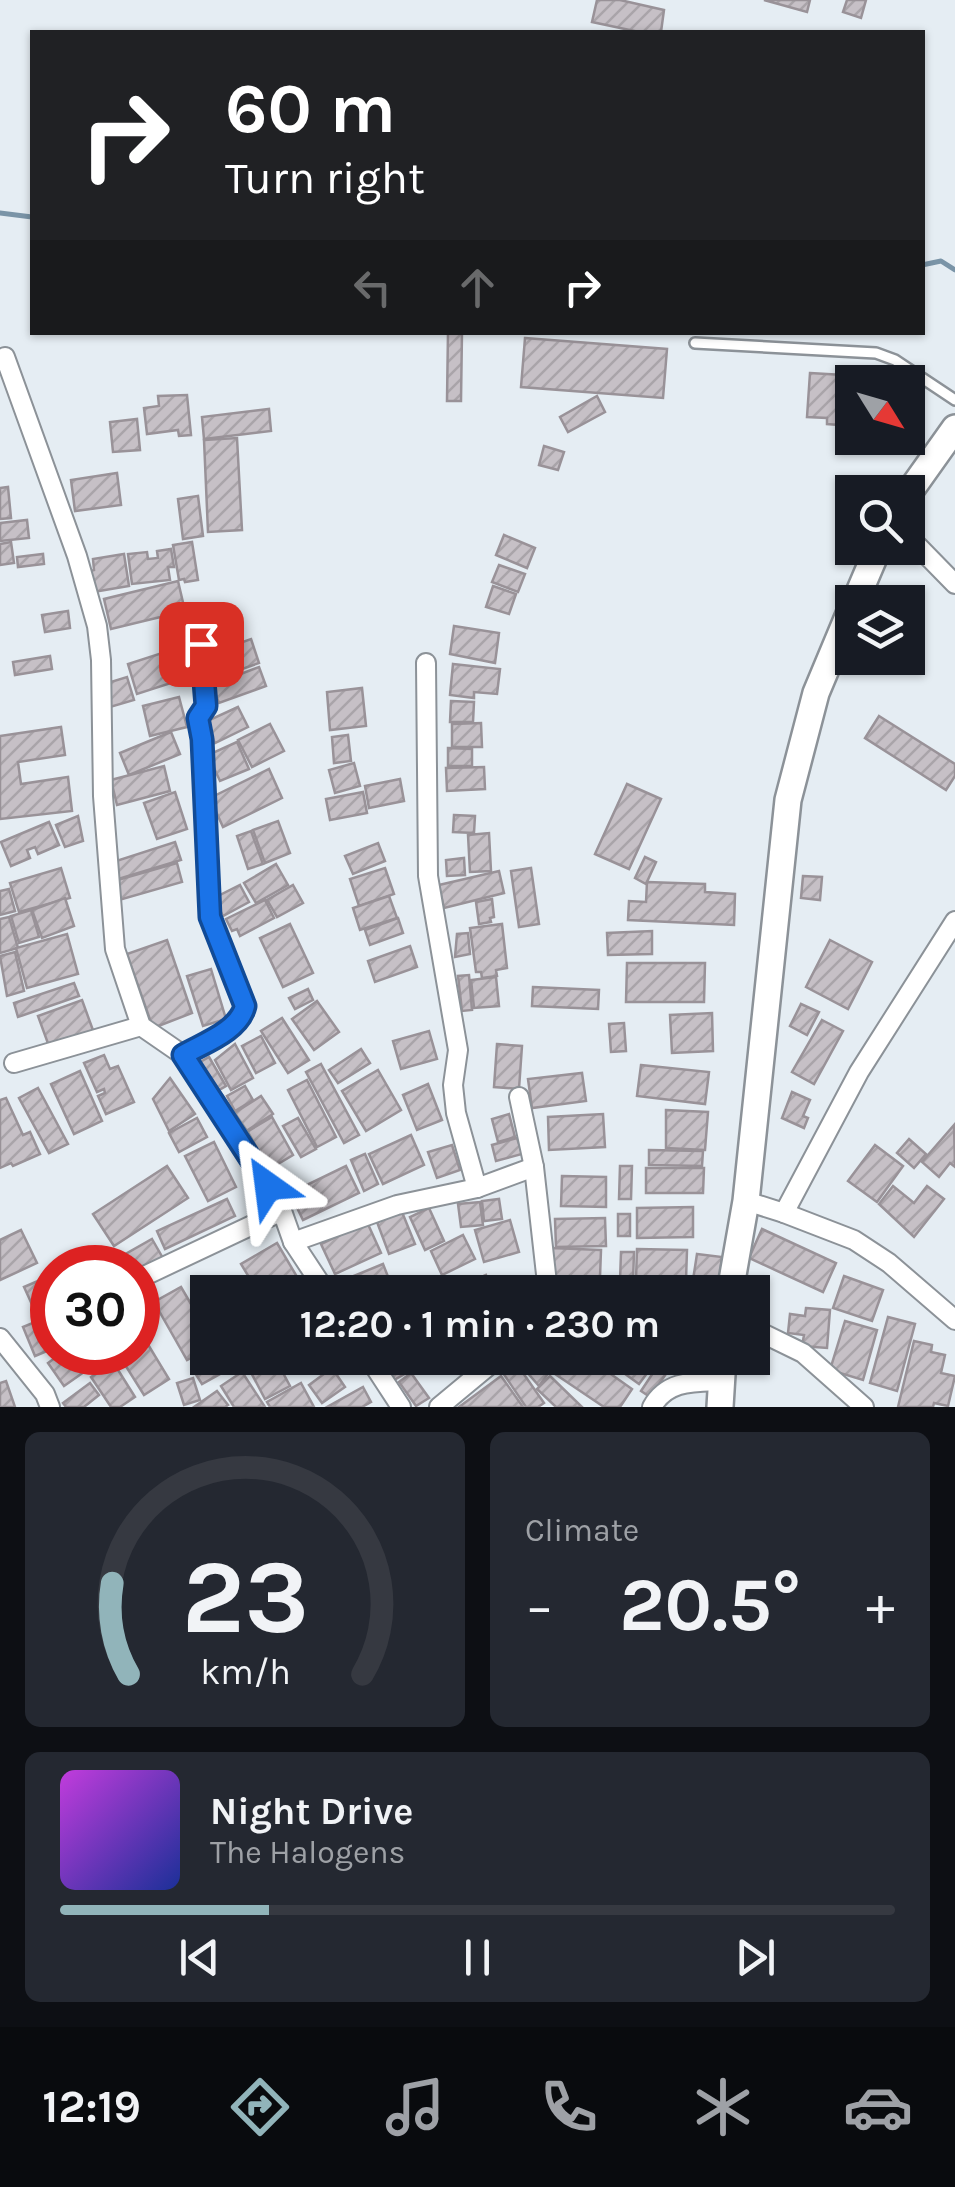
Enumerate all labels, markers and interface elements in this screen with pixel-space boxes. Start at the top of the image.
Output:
text: 60 m [225,68,396,150]
icon: right [60,70,190,200]
text: Turn right [225,152,425,204]
icon: left [345,260,400,315]
icon: ahead [450,260,505,315]
icon: right [555,260,610,315]
north arrow [835,365,925,455]
map controls [835,365,925,675]
button: search [835,475,925,565]
button: layers [835,585,925,675]
pin [159,602,244,687]
icon: arrive [174,617,229,672]
position arrow [216,1134,320,1238]
speed limit sign: 30 [30,1245,160,1375]
text: 12:20 · 1 min · 230 m [300,1302,660,1347]
text: Climate [525,1512,639,1549]
text: 23 [181,1537,309,1658]
text: 20.5° [619,1561,801,1649]
text: − [525,1574,554,1638]
text: + [866,1574,895,1638]
text: km/h [200,1651,290,1693]
text: Night Drive [210,1789,413,1834]
text: The Halogens [210,1834,405,1871]
icon: previous [172,1930,227,1985]
icon: pause [450,1930,505,1985]
icon: next [728,1930,783,1985]
icon: directions [225,2072,295,2142]
icon: music [380,2072,450,2142]
icon: phone [534,2072,604,2142]
icon: climate [688,2072,758,2142]
icon: car [843,2072,913,2142]
text: 12:19 [42,2081,141,2133]

